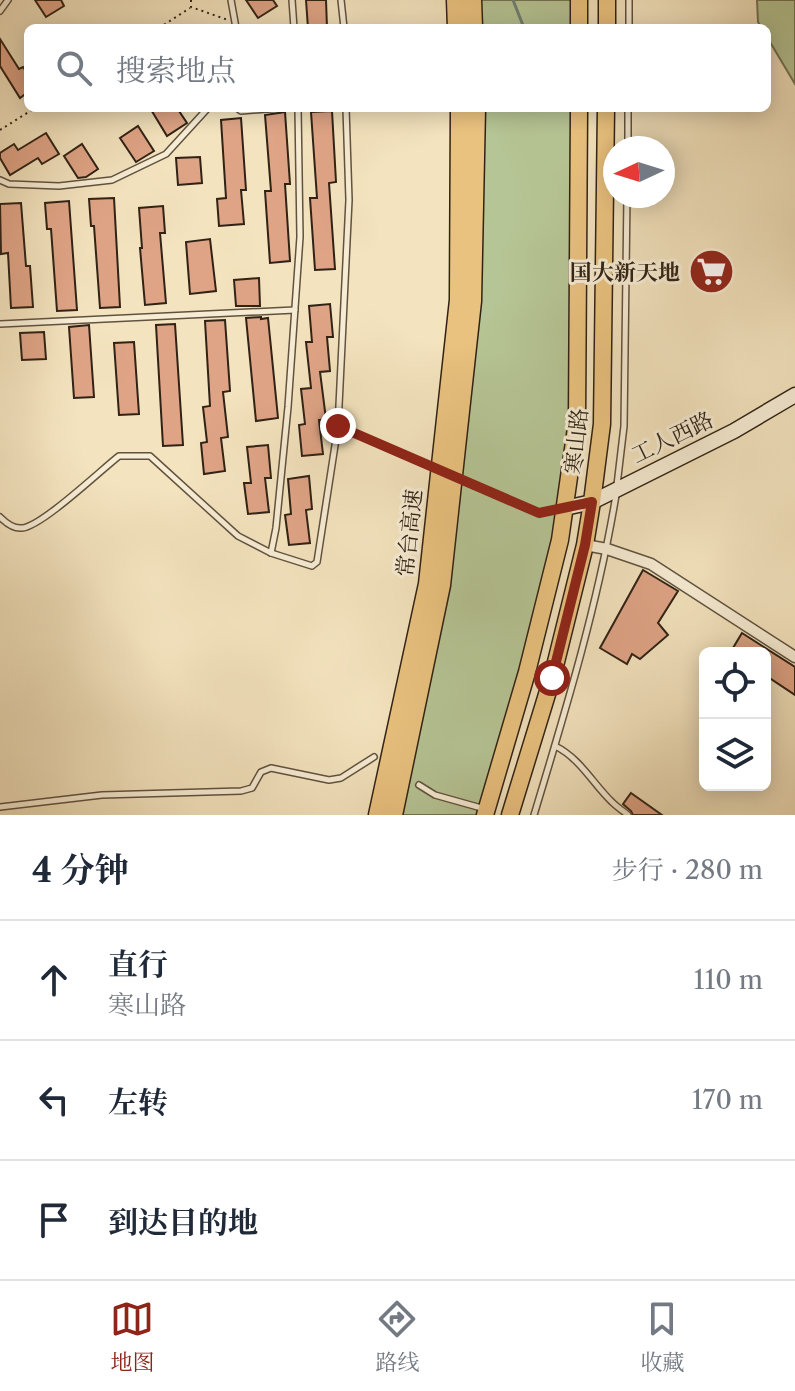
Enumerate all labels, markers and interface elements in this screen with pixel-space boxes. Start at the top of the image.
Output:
search box [24,24,771,112]
icon: search [52,46,96,90]
text: 搜索地点 [116,52,236,89]
north arrow [603,136,675,208]
supermarket icon: 国大新天地 [687,248,735,296]
place label: 国大新天地 [570,259,680,286]
street label: 工人西路 [627,406,718,469]
street label: 寒山路 [560,407,593,475]
route end [320,408,356,444]
street label: 常台高速 [391,488,428,578]
map controls [699,647,771,791]
button: locate [699,647,771,719]
route start [534,660,570,696]
button: layers [699,719,771,791]
text: 4 分钟 [32,849,129,891]
text: 步行 · 280 m [612,854,763,886]
text: 直行 [108,946,168,983]
icon: ahead [32,958,76,1002]
text: 110 m [694,964,763,996]
text: 寒山路 [108,989,186,1021]
icon: left [32,1078,76,1122]
text: 左转 [108,1084,168,1121]
text: 170 m [692,1084,763,1116]
icon: arrive [32,1198,76,1242]
text: 到达目的地 [108,1204,258,1241]
tab: 地图 [110,1297,155,1376]
tab: 路线 [375,1297,420,1376]
tab: 收藏 [640,1297,685,1376]

